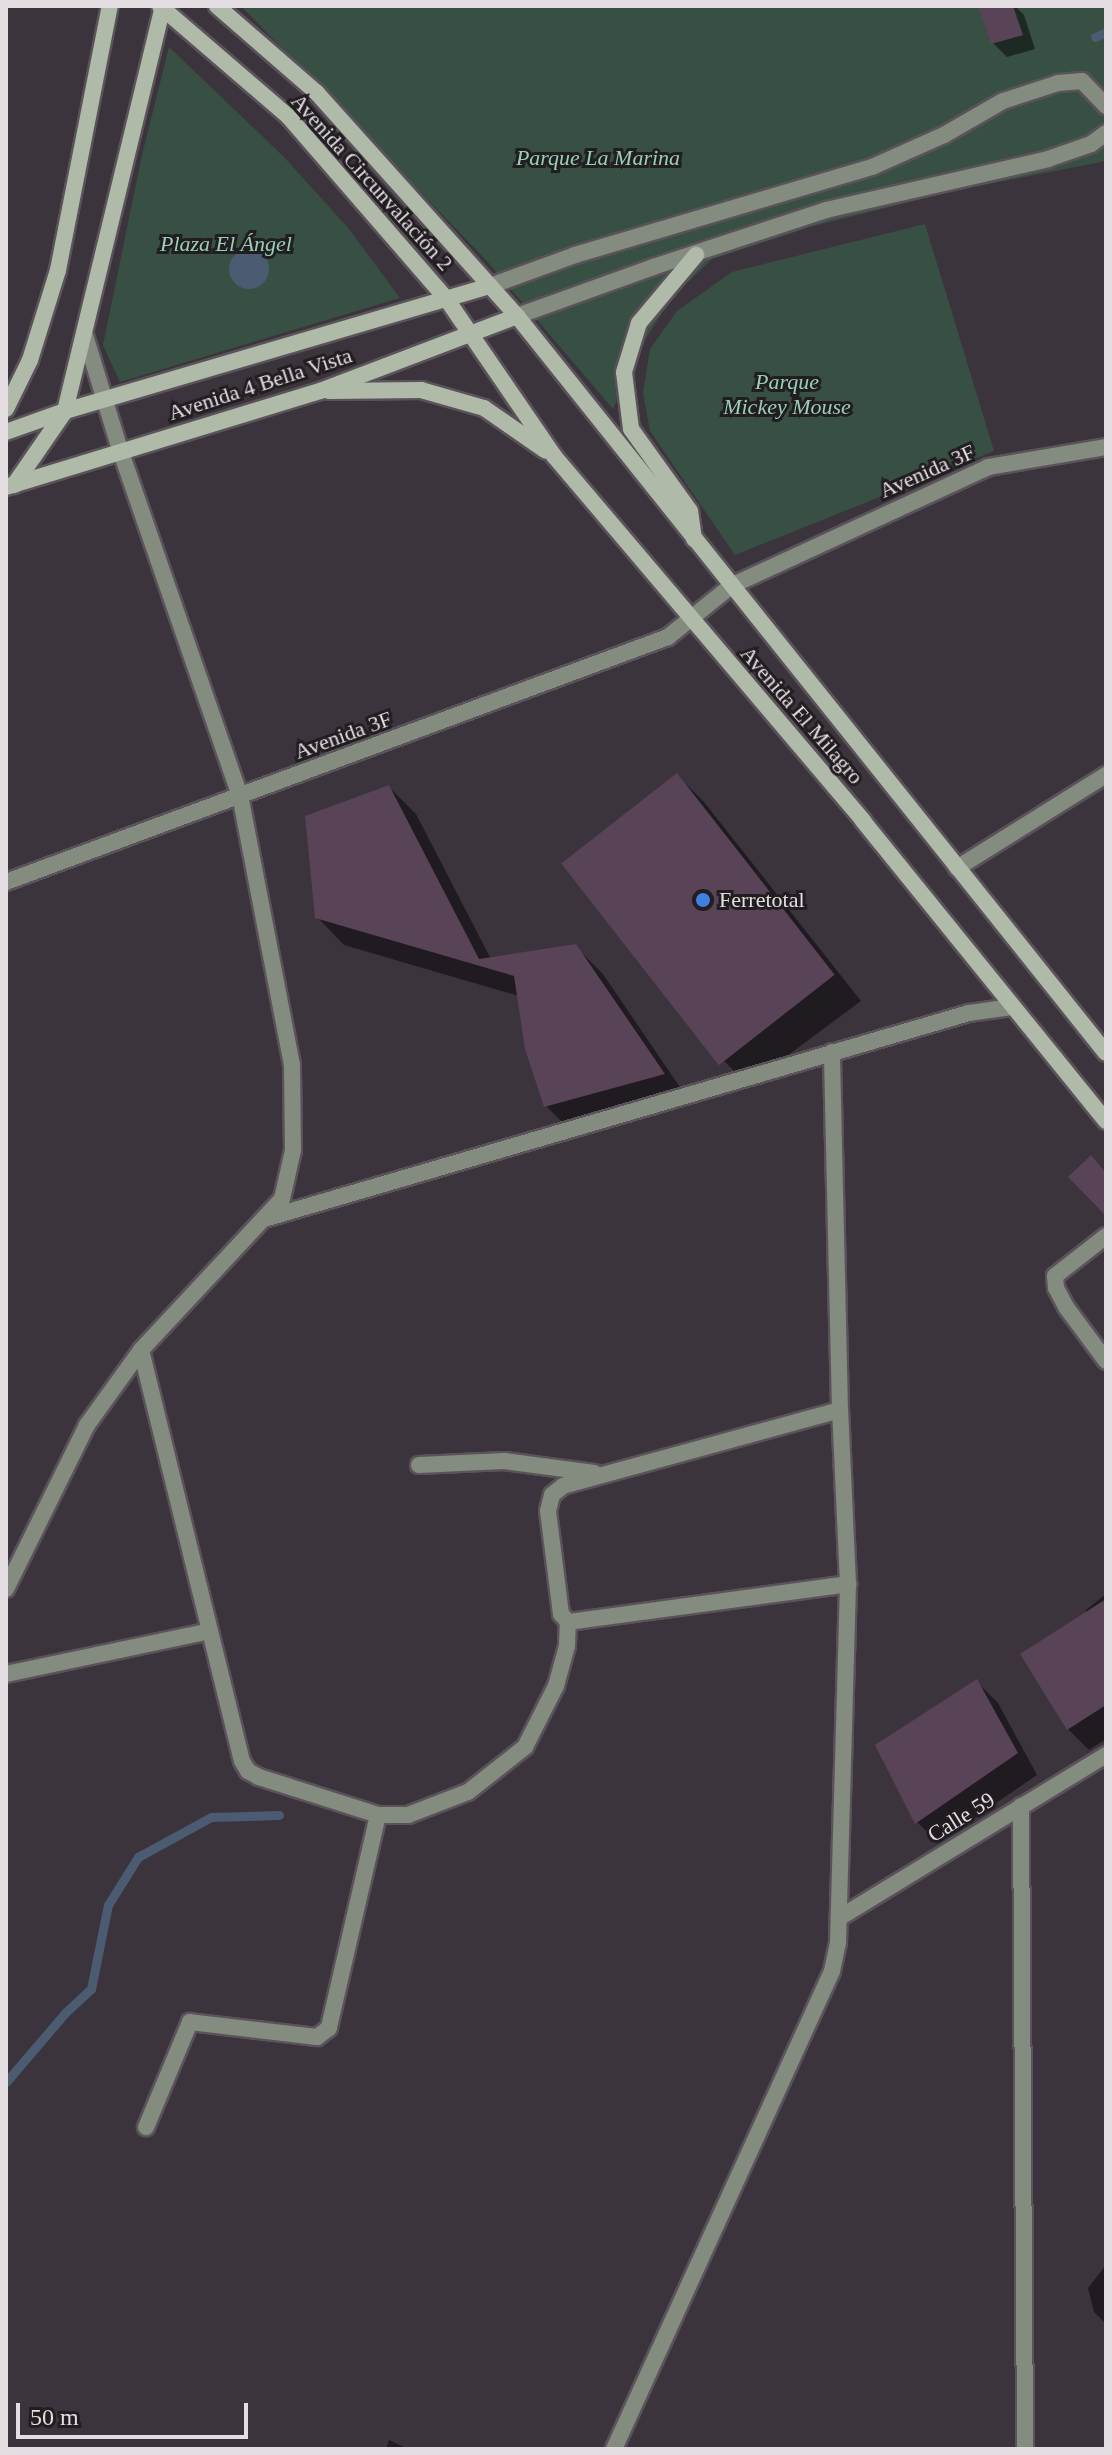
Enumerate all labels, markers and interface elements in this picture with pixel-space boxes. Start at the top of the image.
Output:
street label: Avenida Circunvalación 2 [285,88,459,276]
park label: Parque La Marina [516,145,680,171]
park label: Plaza El Ángel [160,231,292,257]
street label: Avenida 4 Bella Vista [165,342,355,426]
park label: Parque Mickey Mouse [723,368,851,420]
street label: Avenida 3F [875,438,979,504]
street label: Avenida El Milagro [735,641,869,789]
street label: Avenida 3F [291,705,395,765]
place label: Ferretotal [719,887,805,913]
marker: Ferretotal [694,891,712,909]
street label: Calle 59 [923,1786,999,1848]
scale bar [20,2387,252,2437]
text: 50 m [30,2404,79,2430]

